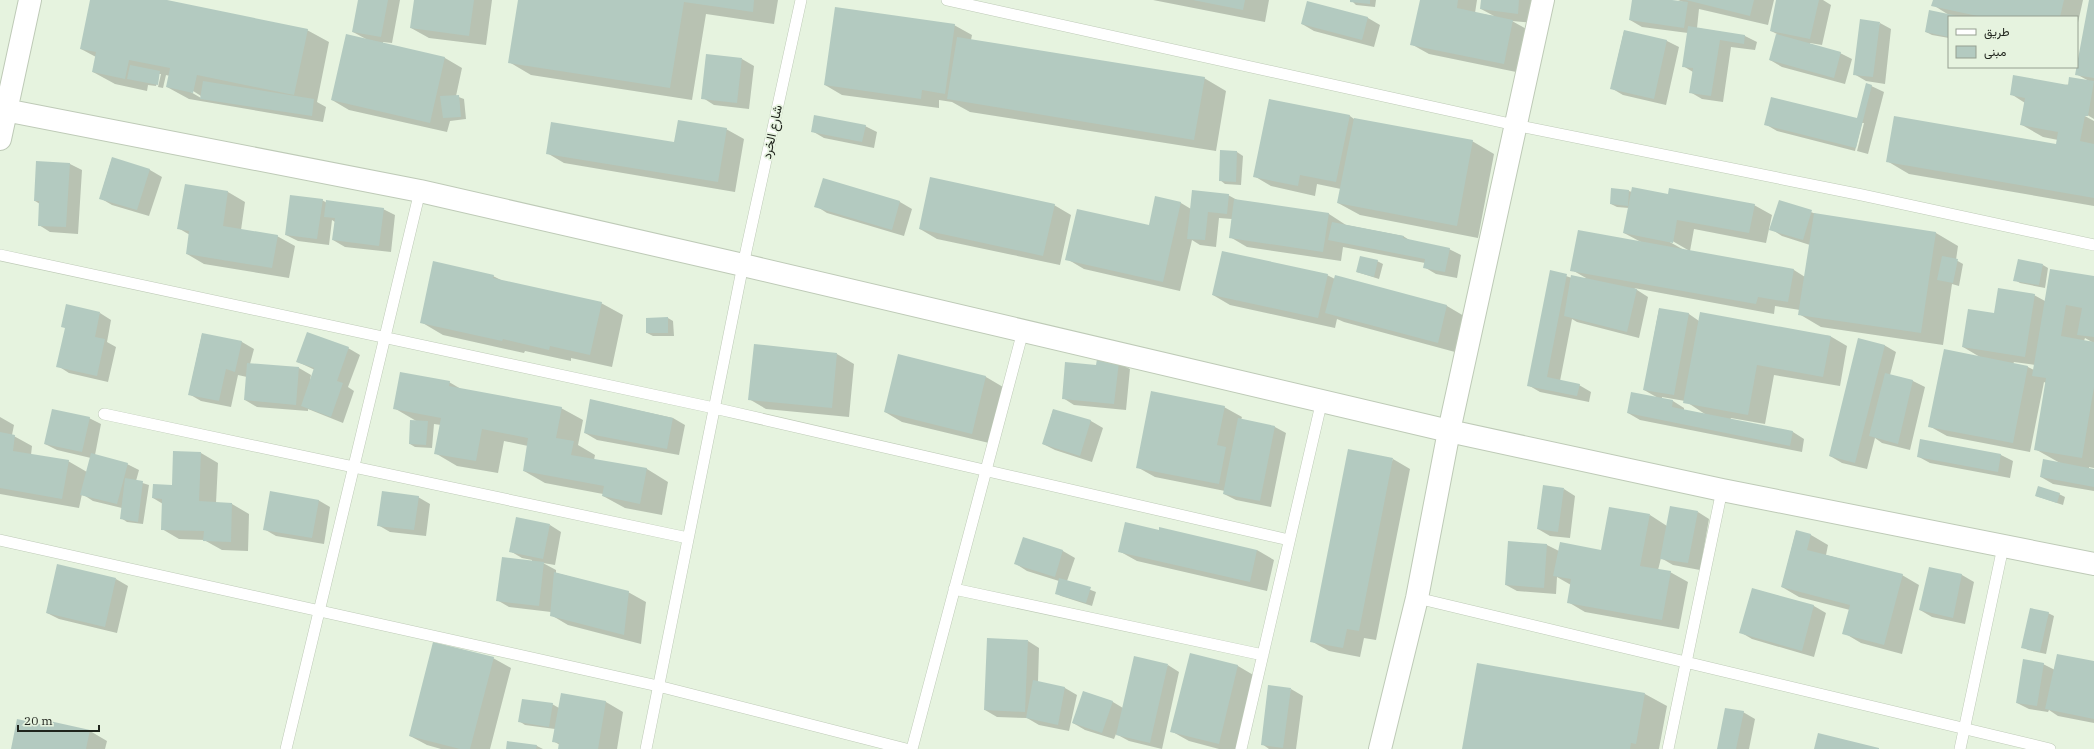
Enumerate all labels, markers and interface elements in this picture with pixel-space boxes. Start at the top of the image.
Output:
legend [1948,16,2078,68]
text: طريق [1984,24,2010,40]
text: مبنى [1984,44,2006,60]
street label: شارع الخرد [758,103,787,161]
scale bar [18,707,99,733]
text: 20 m [24,713,53,728]

